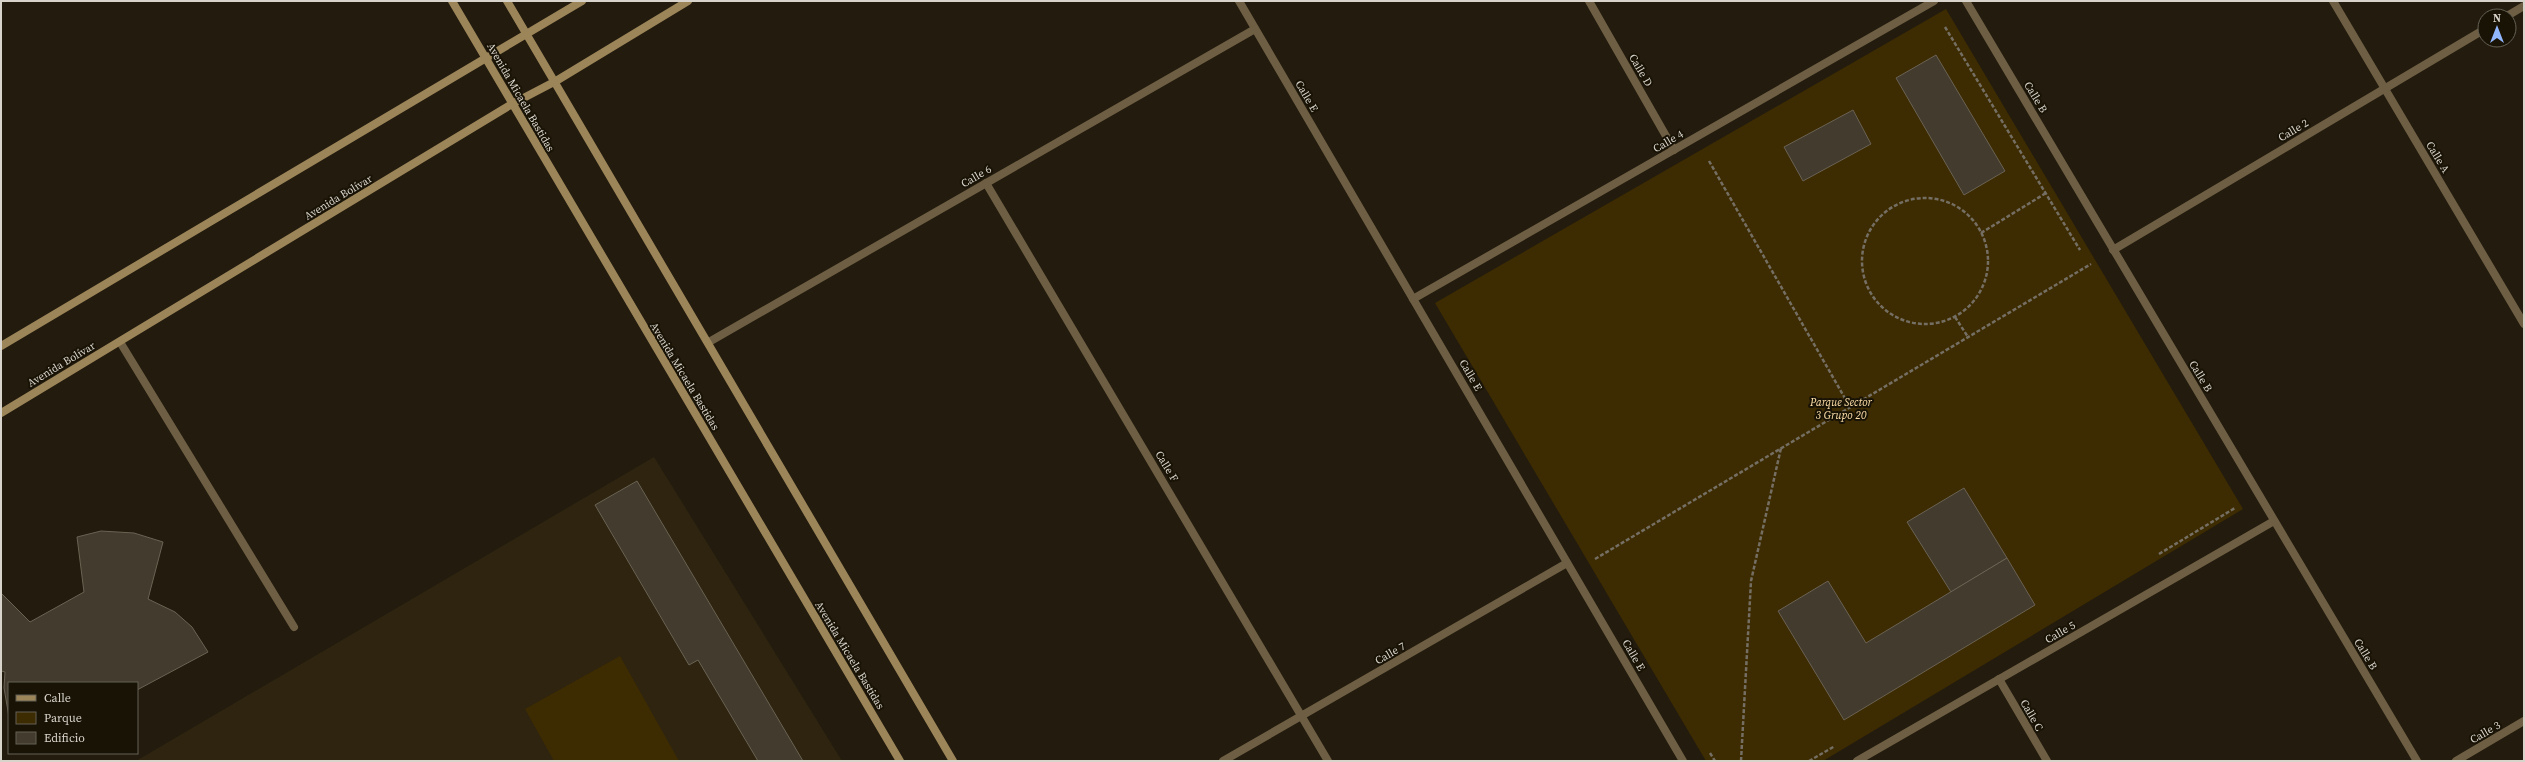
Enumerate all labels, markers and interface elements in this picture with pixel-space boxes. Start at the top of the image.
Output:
north arrow [2477,8,2517,48]
text: N [2493,11,2501,26]
street label: Avenida Micaela Bastidas [483,40,558,155]
street label: Calle D [1625,51,1656,89]
street label: Calle E [1292,78,1322,115]
street label: Calle B [2020,79,2051,116]
street label: Calle 2 [2275,115,2312,145]
street label: Calle 4 [1650,126,1687,156]
street label: Calle A [2422,139,2453,177]
street label: Calle 6 [958,161,995,191]
street label: Avenida Bolívar [302,171,375,224]
street label: Avenida Micaela Bastidas [646,319,723,433]
street label: Avenida Bolívar [25,338,98,391]
street label: Calle E [1456,357,1486,394]
street label: Calle B [2185,358,2216,395]
park label: Parque Sector 3 Grupo 20 [1809,395,1873,423]
street label: Calle F [1151,448,1182,485]
street label: Avenida Micaela Bastidas [811,598,888,712]
street label: Calle 5 [2042,617,2079,647]
street label: Calle B [2350,636,2381,673]
street label: Calle E [1619,637,1649,674]
street label: Calle 7 [1372,638,1409,668]
legend [8,682,138,754]
text: Calle [44,690,71,706]
street label: Calle C [2017,697,2047,734]
text: Parque [44,710,82,726]
street label: Calle 3 [2467,717,2504,747]
text: Edificio [44,730,85,746]

